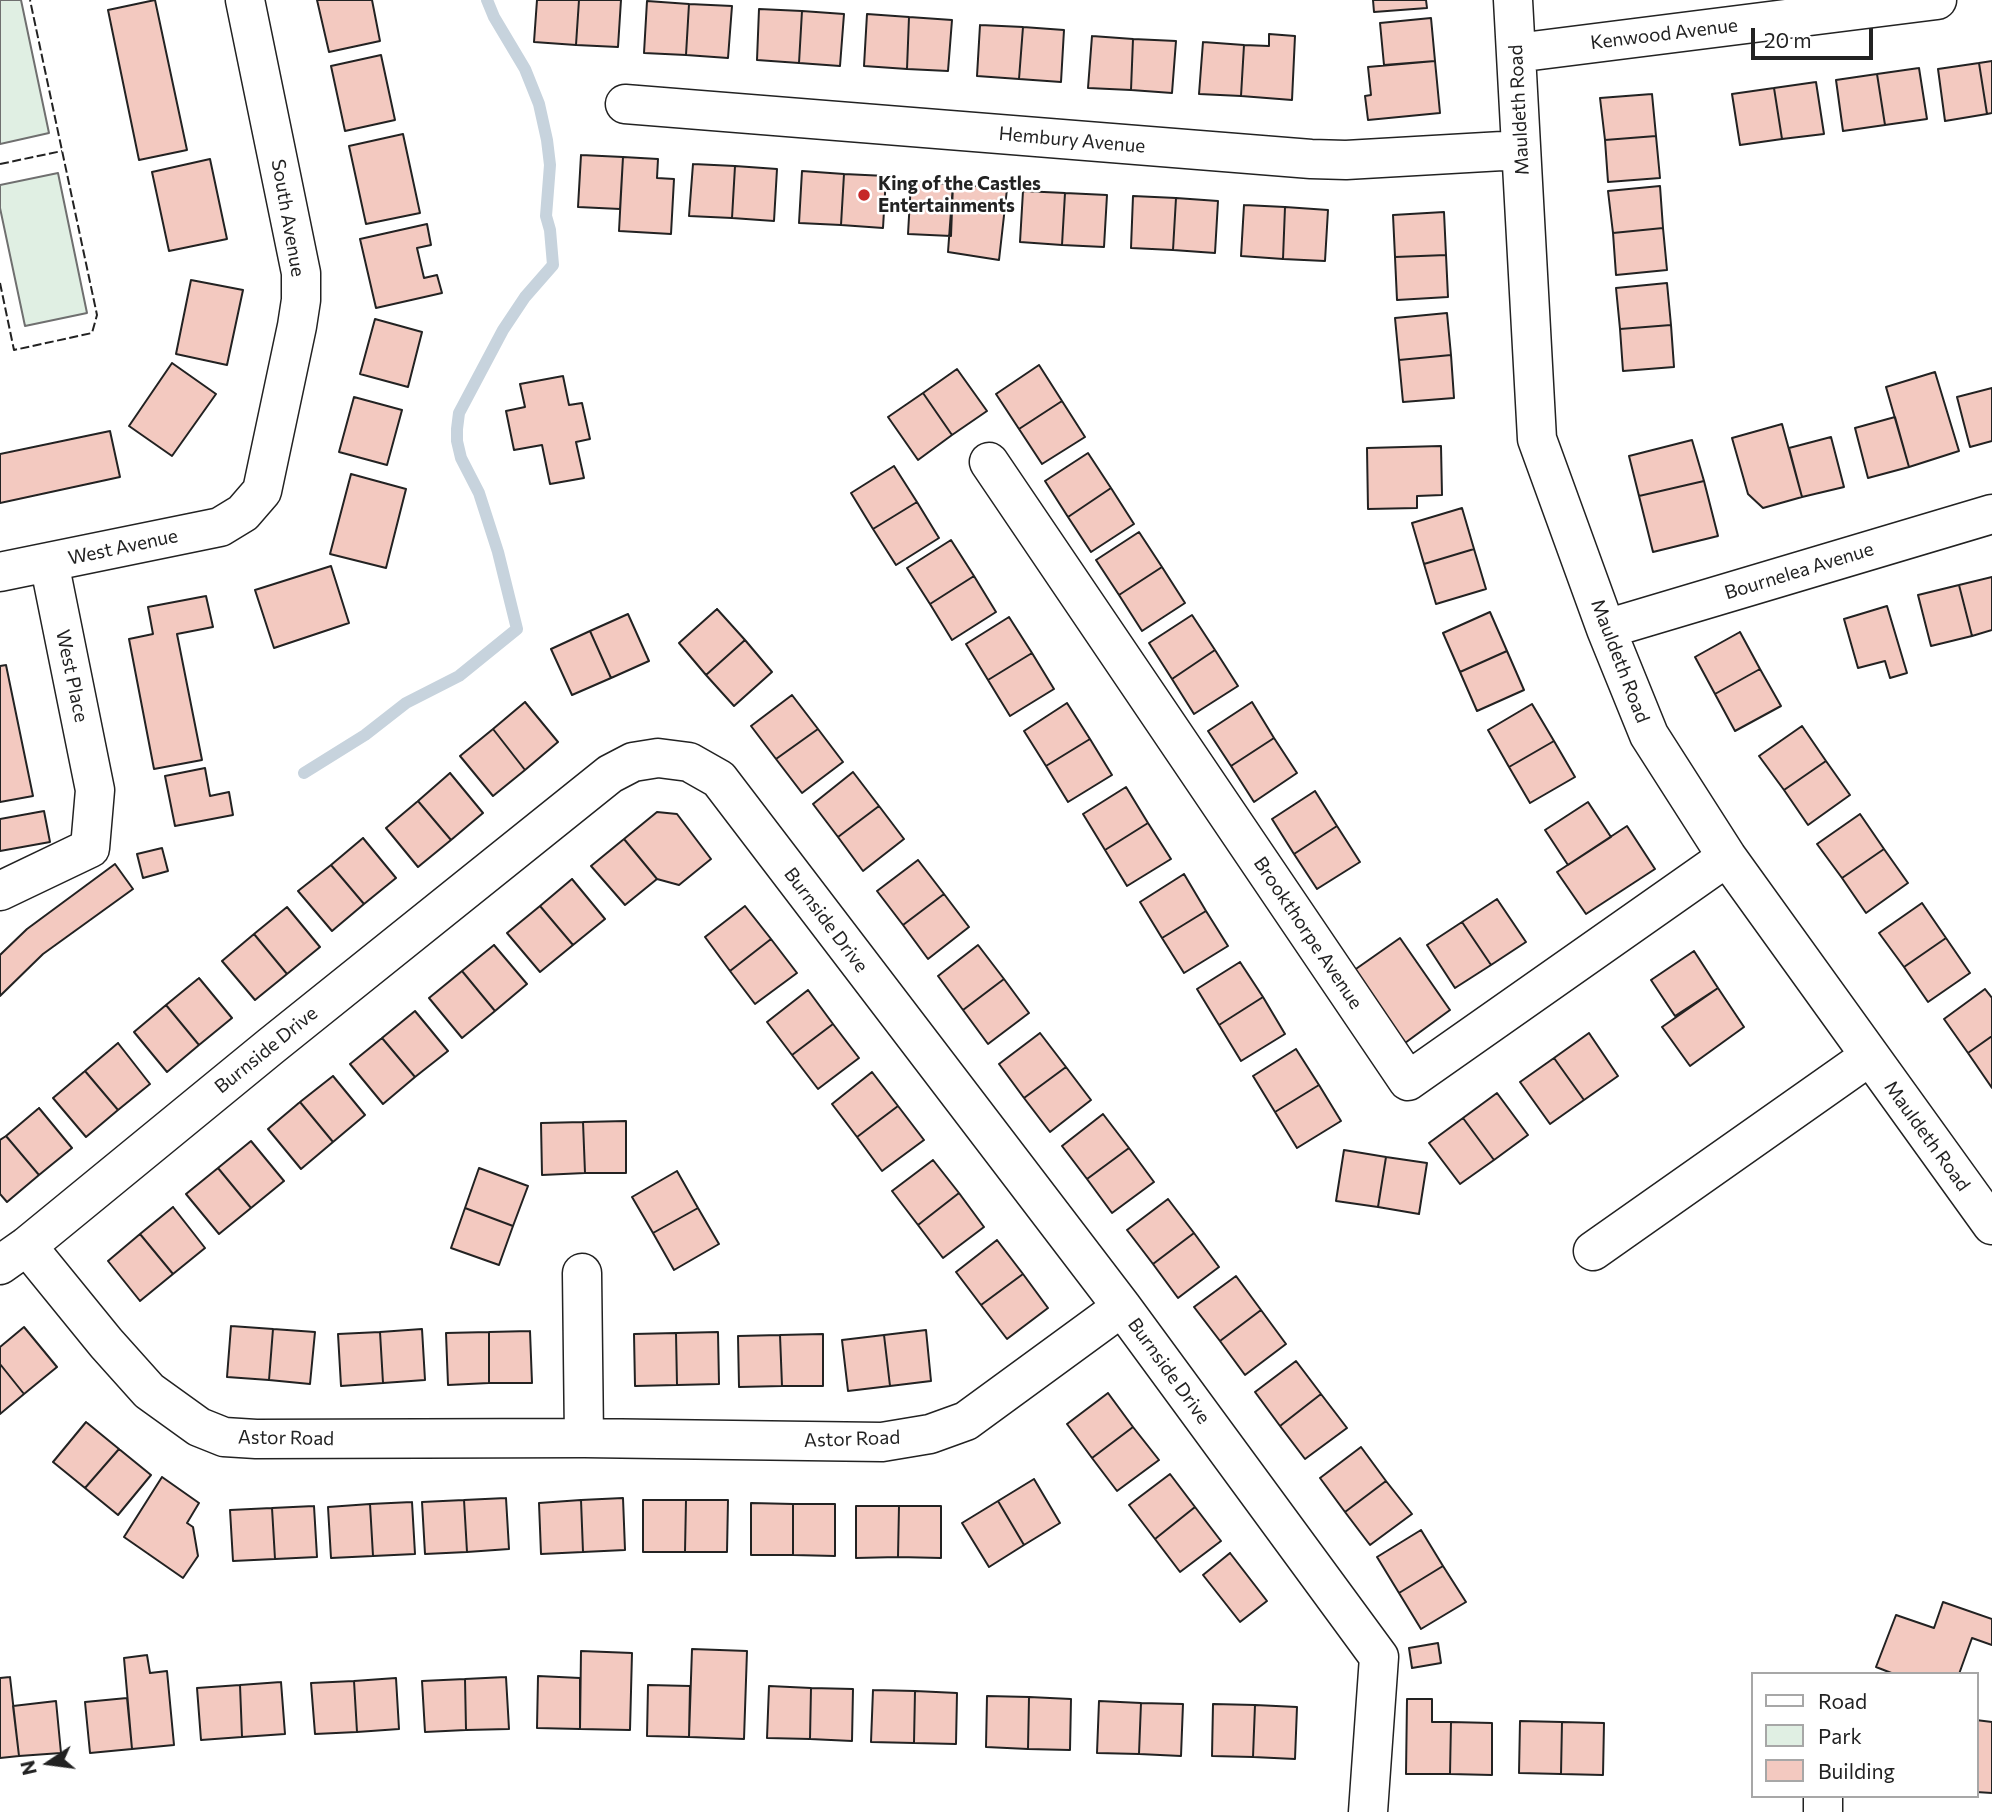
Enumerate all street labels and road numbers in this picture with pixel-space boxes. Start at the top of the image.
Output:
street label: Kenwood Avenue [1589,14,1739,54]
street label: Mauldeth Road [1504,44,1534,176]
street label: Hembury Avenue [998,122,1146,158]
street label: South Avenue [266,158,310,278]
street label: West Avenue [66,524,180,570]
street label: Bournelea Avenue [1722,538,1876,604]
street label: Mauldeth Road [1586,596,1654,726]
street label: West Place [51,628,93,724]
street label: Brookthorpe Avenue [1249,853,1367,1013]
street label: Burnside Drive [779,863,873,977]
street label: Burnside Drive [210,1002,322,1098]
street label: Mauldeth Road [1879,1076,1975,1196]
street label: Burnside Drive [1123,1314,1215,1428]
street label: Astor Road [238,1426,334,1450]
street label: Astor Road [803,1426,901,1452]

